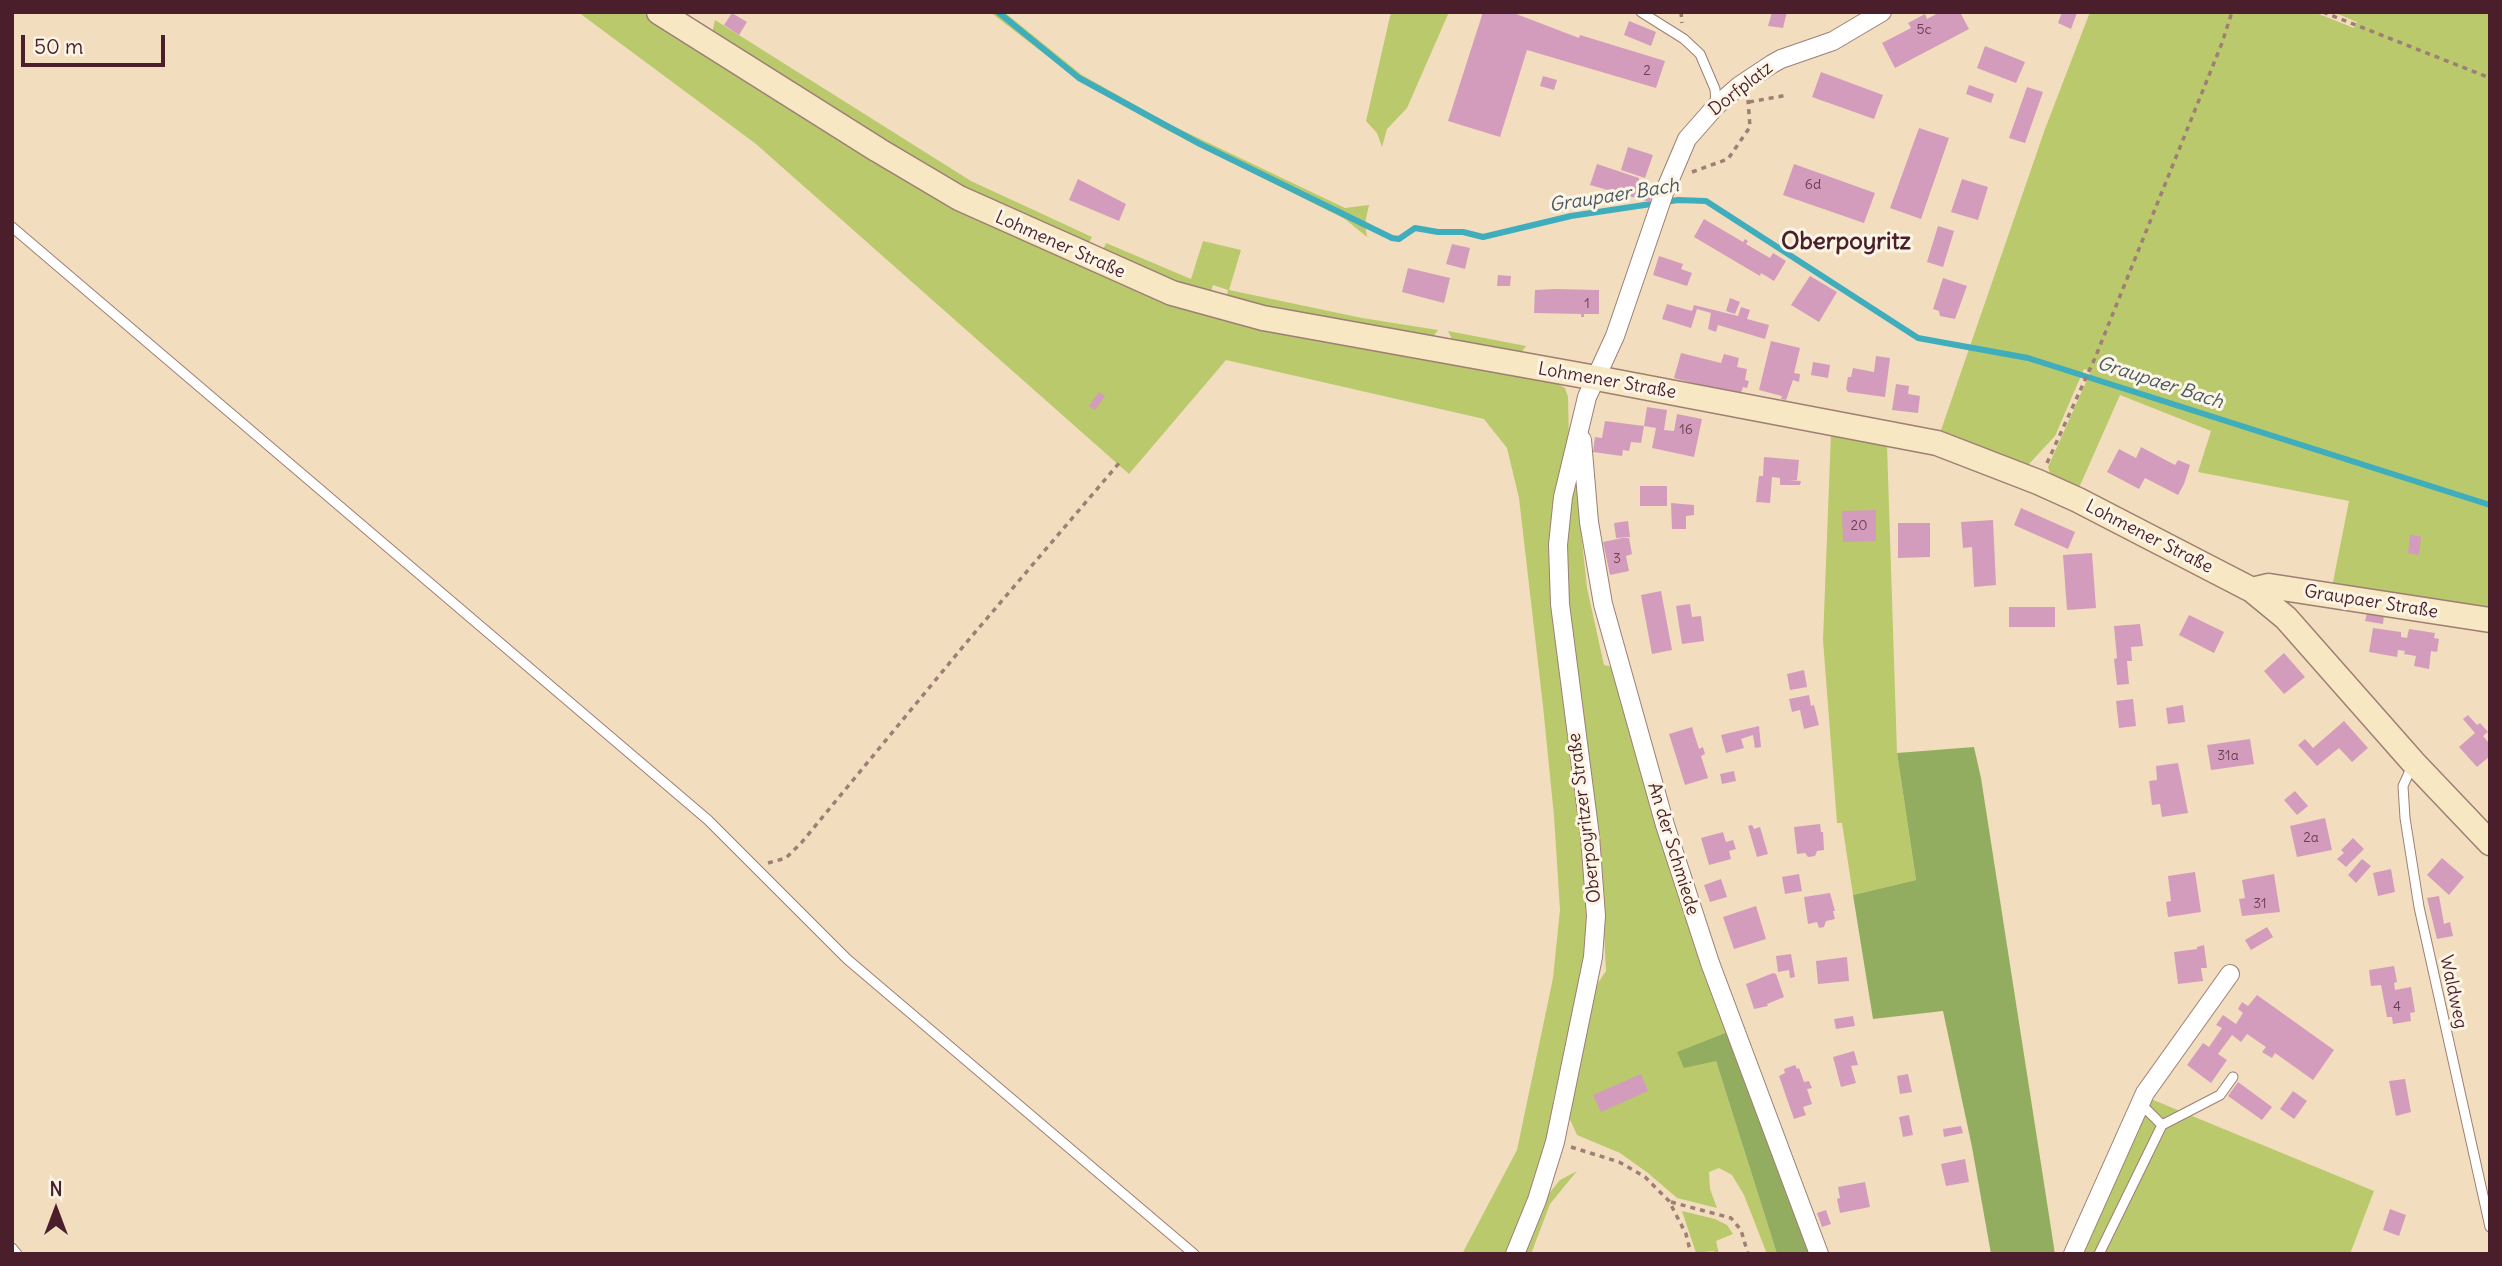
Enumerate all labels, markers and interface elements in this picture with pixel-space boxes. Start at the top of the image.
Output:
scale bar [24,21,168,65]
house number: 5c [1916,22,1932,38]
text: 50 m [34,33,83,60]
street label: Dorfplatz [1705,57,1777,121]
house number: 2 [1643,63,1651,79]
water label: Graupaer Bach [1548,174,1680,218]
house number: 6d [1805,177,1821,193]
street label: Lohmener Straße [992,207,1128,283]
district label: Oberpoyritz [1781,228,1911,256]
house number: 1 [1584,296,1590,312]
water label: Graupaer Bach [2094,352,2226,414]
street label: Lohmener Straße [1536,358,1678,404]
house number: 16 [1679,422,1693,438]
street label: Lohmener Straße [2082,496,2216,578]
house number: 20 [1851,518,1867,534]
house number: 3 [1613,551,1621,567]
street label: Graupaer Straße [2302,581,2440,623]
street label: Oberpoyritzer Straße [1564,732,1606,904]
house number: 31a [2217,748,2239,764]
street label: An der Schmiede [1643,780,1703,918]
house number: 2a [2303,830,2319,846]
house number: 31 [2253,896,2267,912]
street label: Waldweg [2435,953,2471,1031]
house number: 4 [2393,999,2401,1015]
north arrow [21,1175,91,1245]
text: N [49,1177,63,1201]

